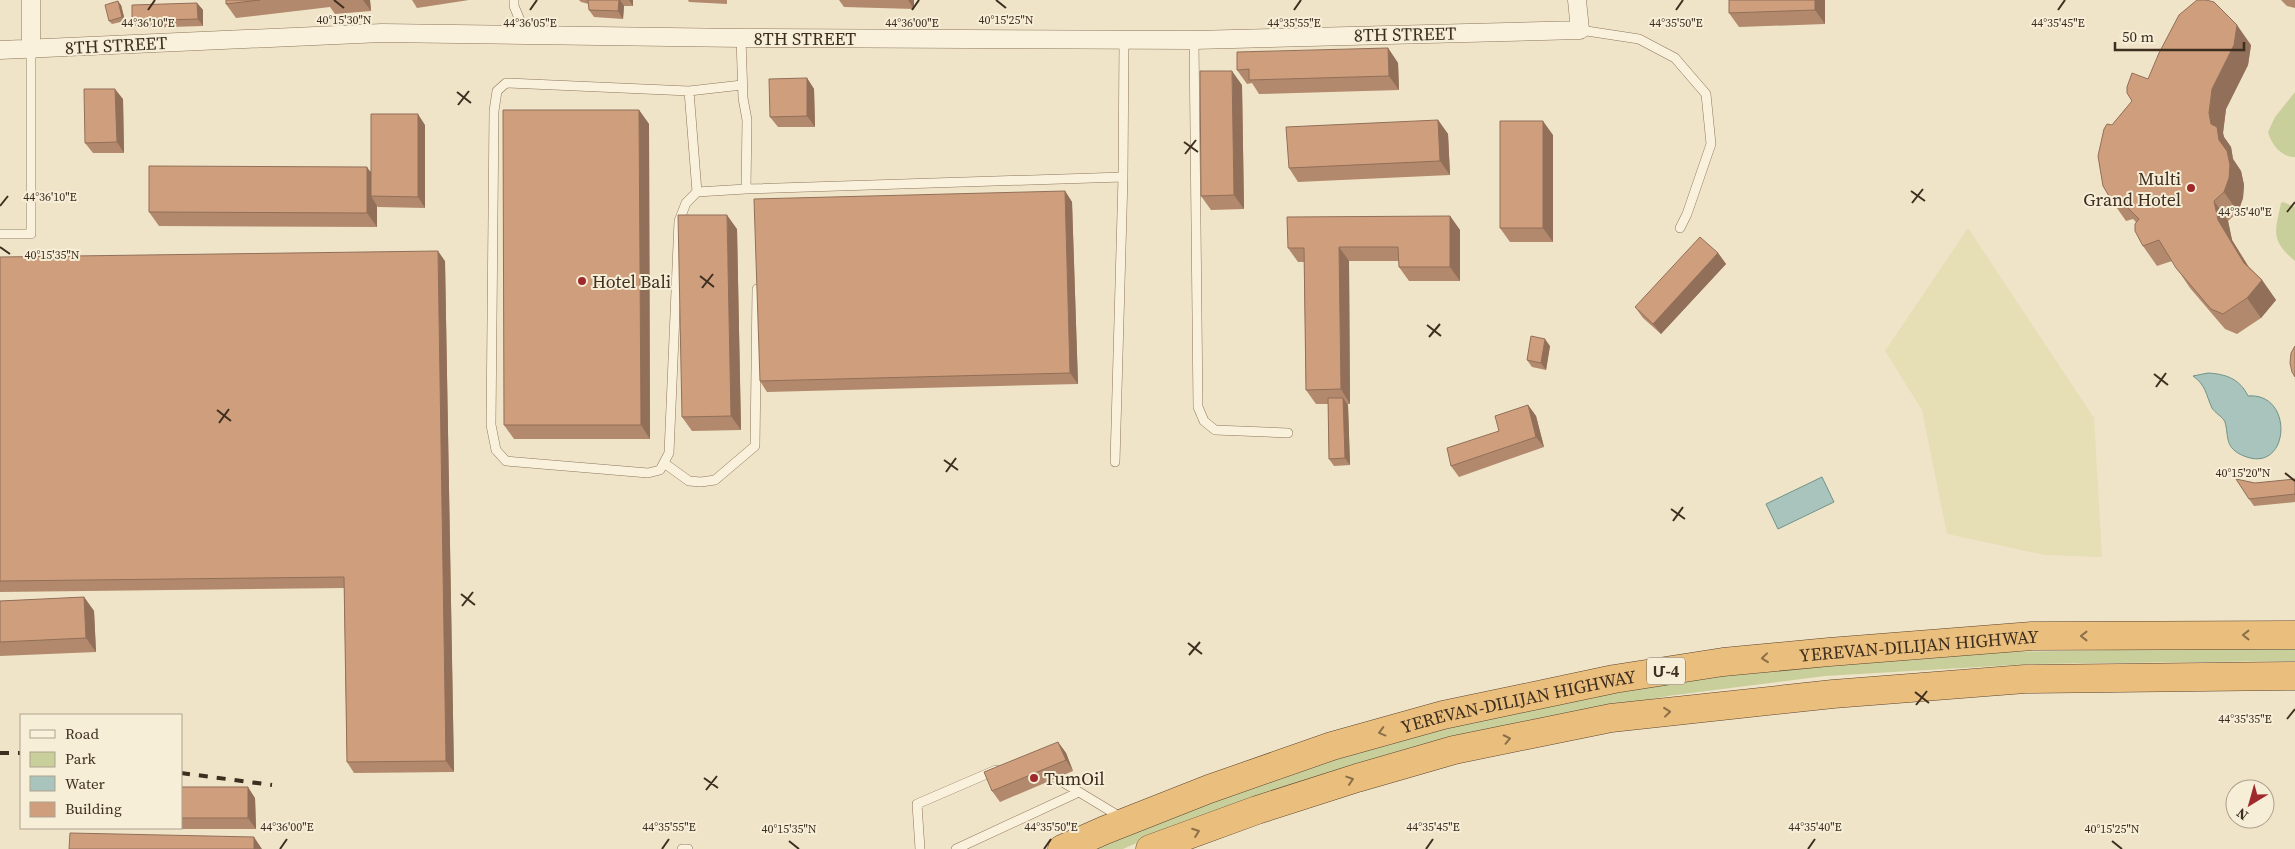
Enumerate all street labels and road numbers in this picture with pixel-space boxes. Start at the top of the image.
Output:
street label: 8TH STREET [1354,21,1457,47]
street label: 8TH STREET [754,26,856,51]
street label: 8TH STREET [64,30,168,60]
street label: YEREVAN-DILIJAN HIGHWAY [1798,623,2039,667]
road number: Մ-4 [1647,658,1685,684]
street label: YEREVAN-DILIJAN HIGHWAY [1398,663,1638,739]

